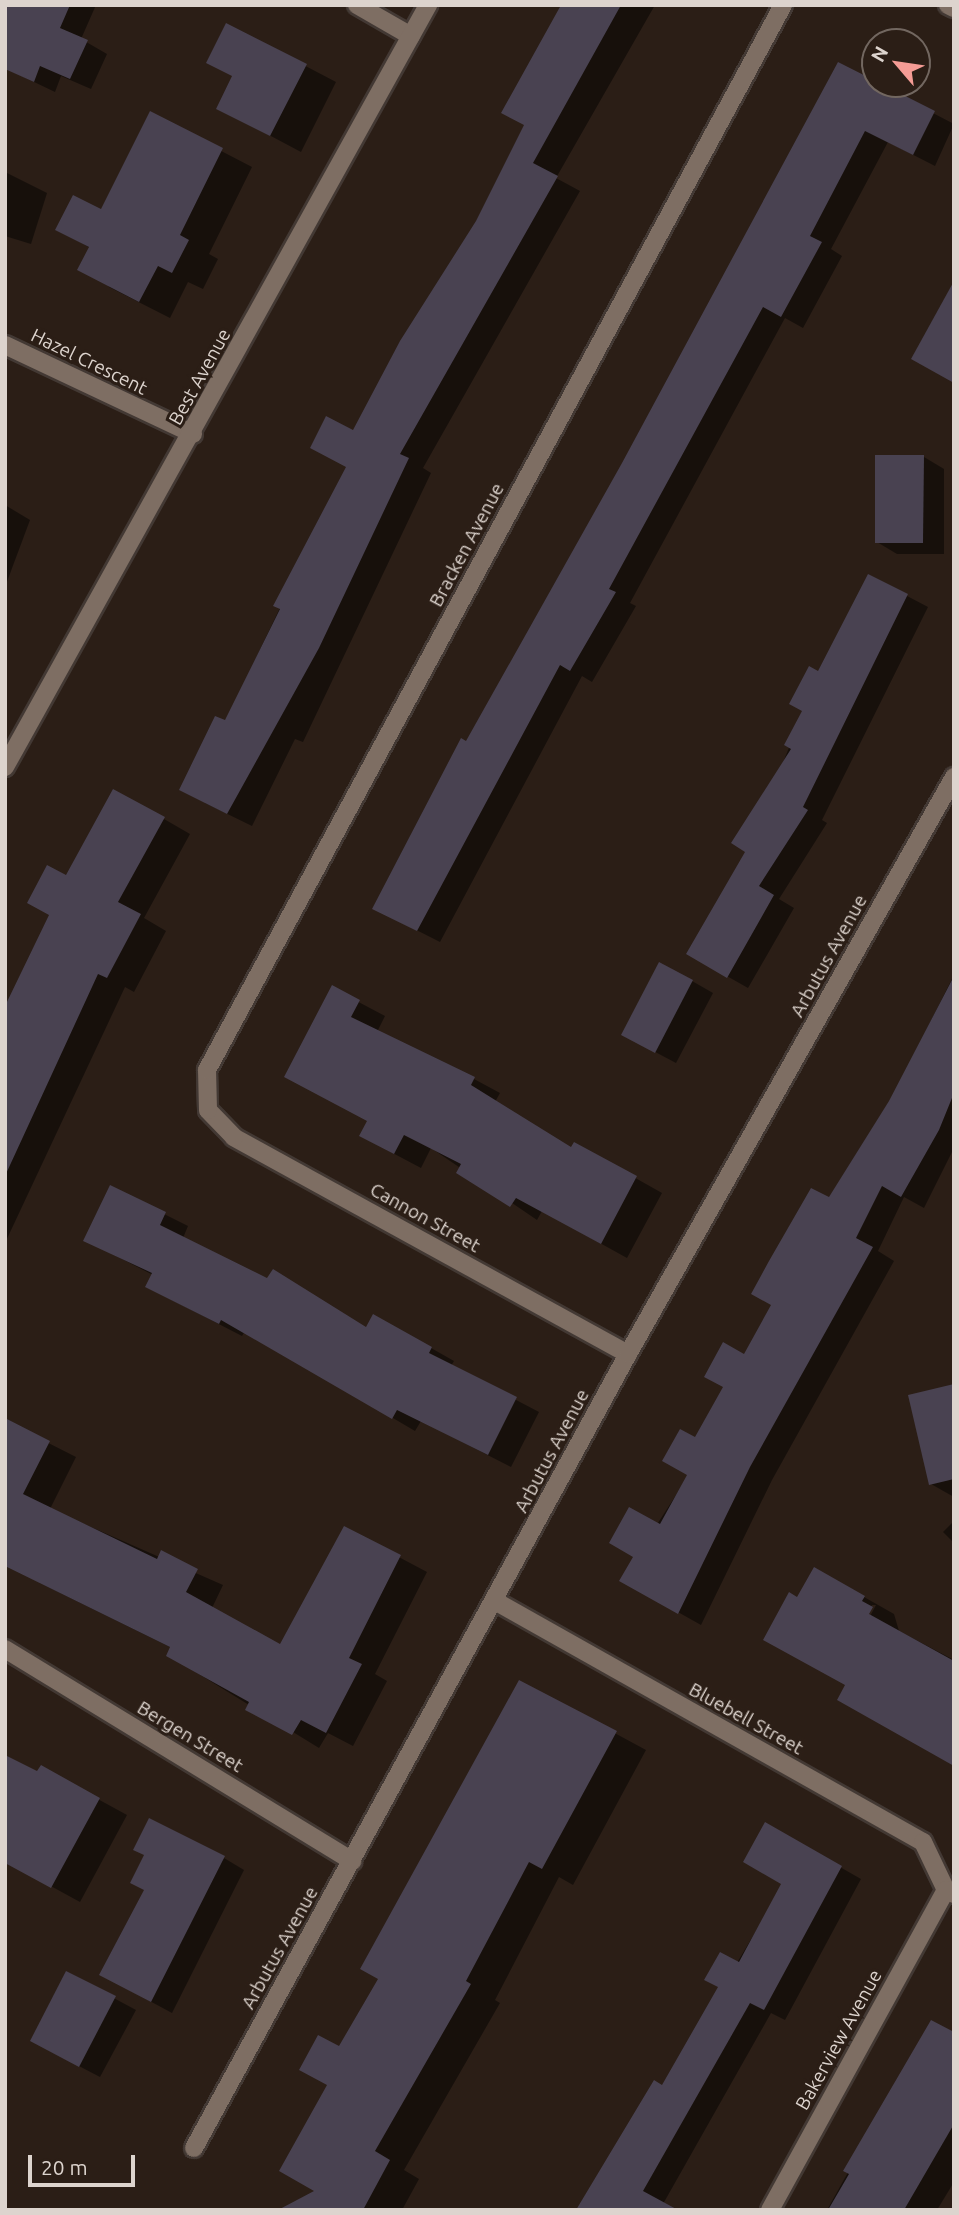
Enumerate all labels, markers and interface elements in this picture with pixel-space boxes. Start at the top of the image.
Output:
north arrow [861,28,931,98]
text: N [866,42,892,65]
street label: Hazel Crescent [27,324,151,400]
street label: Best Avenue [164,325,236,429]
street label: Bracken Avenue [425,479,509,611]
street label: Arbutus Avenue [786,891,872,1021]
street label: Cannon Street [366,1178,484,1258]
street label: Arbutus Avenue [510,1385,594,1517]
street label: Bluebell Street [685,1678,807,1760]
street label: Bergen Street [133,1696,247,1778]
street label: Arbutus Avenue [237,1883,323,2013]
street label: Bakerview Avenue [791,1966,887,2114]
scale bar [32,2142,138,2186]
text: 20 m [41,2155,88,2179]

